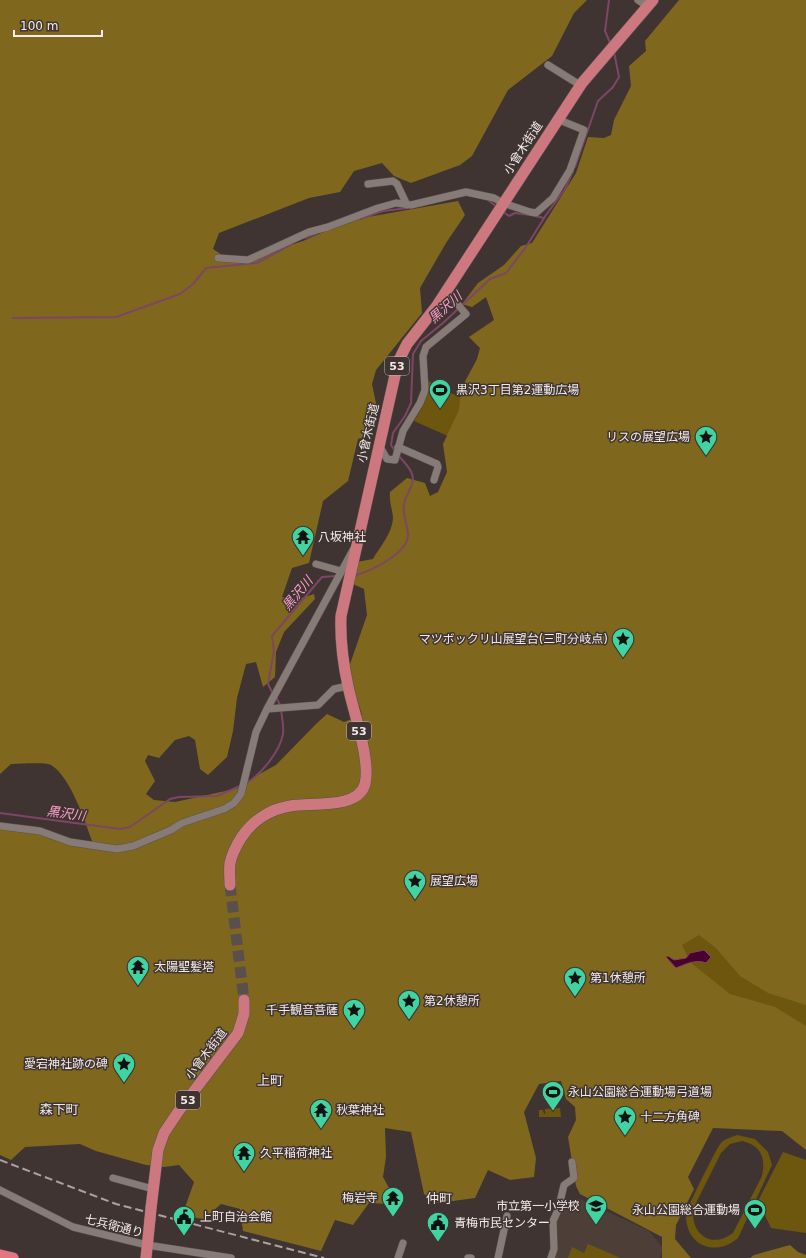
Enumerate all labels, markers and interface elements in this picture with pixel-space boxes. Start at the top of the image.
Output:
scale bar [14,12,102,38]
text: 100 m [20,19,58,33]
street label: 小曾木街道 [501,119,545,177]
water label: 黒沢川 [426,287,466,326]
road number: 53 [385,357,409,375]
sports icon: 黒沢3丁目第2運動広場 [427,377,453,410]
place label: 黒沢3丁目第2運動広場 [456,383,579,397]
street label: 小曾木街道 [354,402,382,464]
place icon: リスの展望広場 [693,424,719,457]
place label: リスの展望広場 [606,430,690,444]
temple icon: 八坂神社 [290,524,316,557]
place label: 八坂神社 [318,530,366,544]
water label: 黒沢川 [279,572,317,613]
place icon: マツボックリ山展望台(三町分岐点) [610,626,636,659]
place label: マツボックリ山展望台(三町分岐点) [419,632,608,646]
road number: 53 [347,722,371,740]
water label: 黒沢川 [46,803,88,824]
place icon: 展望広場 [402,868,428,901]
place label: 展望広場 [430,874,478,888]
temple icon: 太陽聖髪塔 [125,954,151,987]
place label: 太陽聖髪塔 [154,960,214,974]
place icon: 第1休憩所 [562,965,588,998]
place label: 第1休憩所 [590,971,646,985]
place icon: 第2休憩所 [396,988,422,1021]
place label: 第2休憩所 [424,994,480,1008]
place icon: 千手観音菩薩 [341,997,367,1030]
place label: 千手観音菩薩 [266,1003,338,1017]
street label: 小曾木街道 [182,1026,230,1082]
place icon: 愛宕神社跡の碑 [111,1051,137,1084]
place label: 愛宕神社跡の碑 [24,1057,108,1071]
district label: 上町 [257,1073,283,1088]
sports icon: 永山公園総合運動場弓道場 [540,1079,566,1112]
place label: 永山公園総合運動場弓道場 [568,1085,712,1099]
road number: 53 [176,1091,200,1109]
temple icon: 秋葉神社 [308,1097,334,1130]
district label: 森下町 [39,1102,79,1117]
place label: 秋葉神社 [336,1103,384,1117]
place icon: 十二方角碑 [612,1104,638,1137]
place label: 十二方角碑 [640,1110,700,1124]
temple icon: 久平稲荷神社 [231,1140,257,1173]
place label: 久平稲荷神社 [260,1146,332,1160]
temple icon: 梅岩寺 [380,1185,406,1218]
place label: 梅岩寺 [342,1191,378,1205]
district label: 仲町 [426,1191,452,1206]
school or university icon: 市立第一小学校 [583,1193,609,1226]
sports icon: 永山公園総合運動場 [742,1197,768,1230]
place label: 市立第一小学校 [496,1199,580,1213]
place label: 永山公園総合運動場 [632,1203,740,1217]
public building icon: 上町自治会館 [171,1204,197,1237]
place label: 上町自治会館 [200,1210,272,1224]
public building icon: 青梅市民センター [425,1210,451,1243]
street label: 七兵衛通り [83,1212,145,1240]
place label: 青梅市民センター [454,1216,550,1230]

